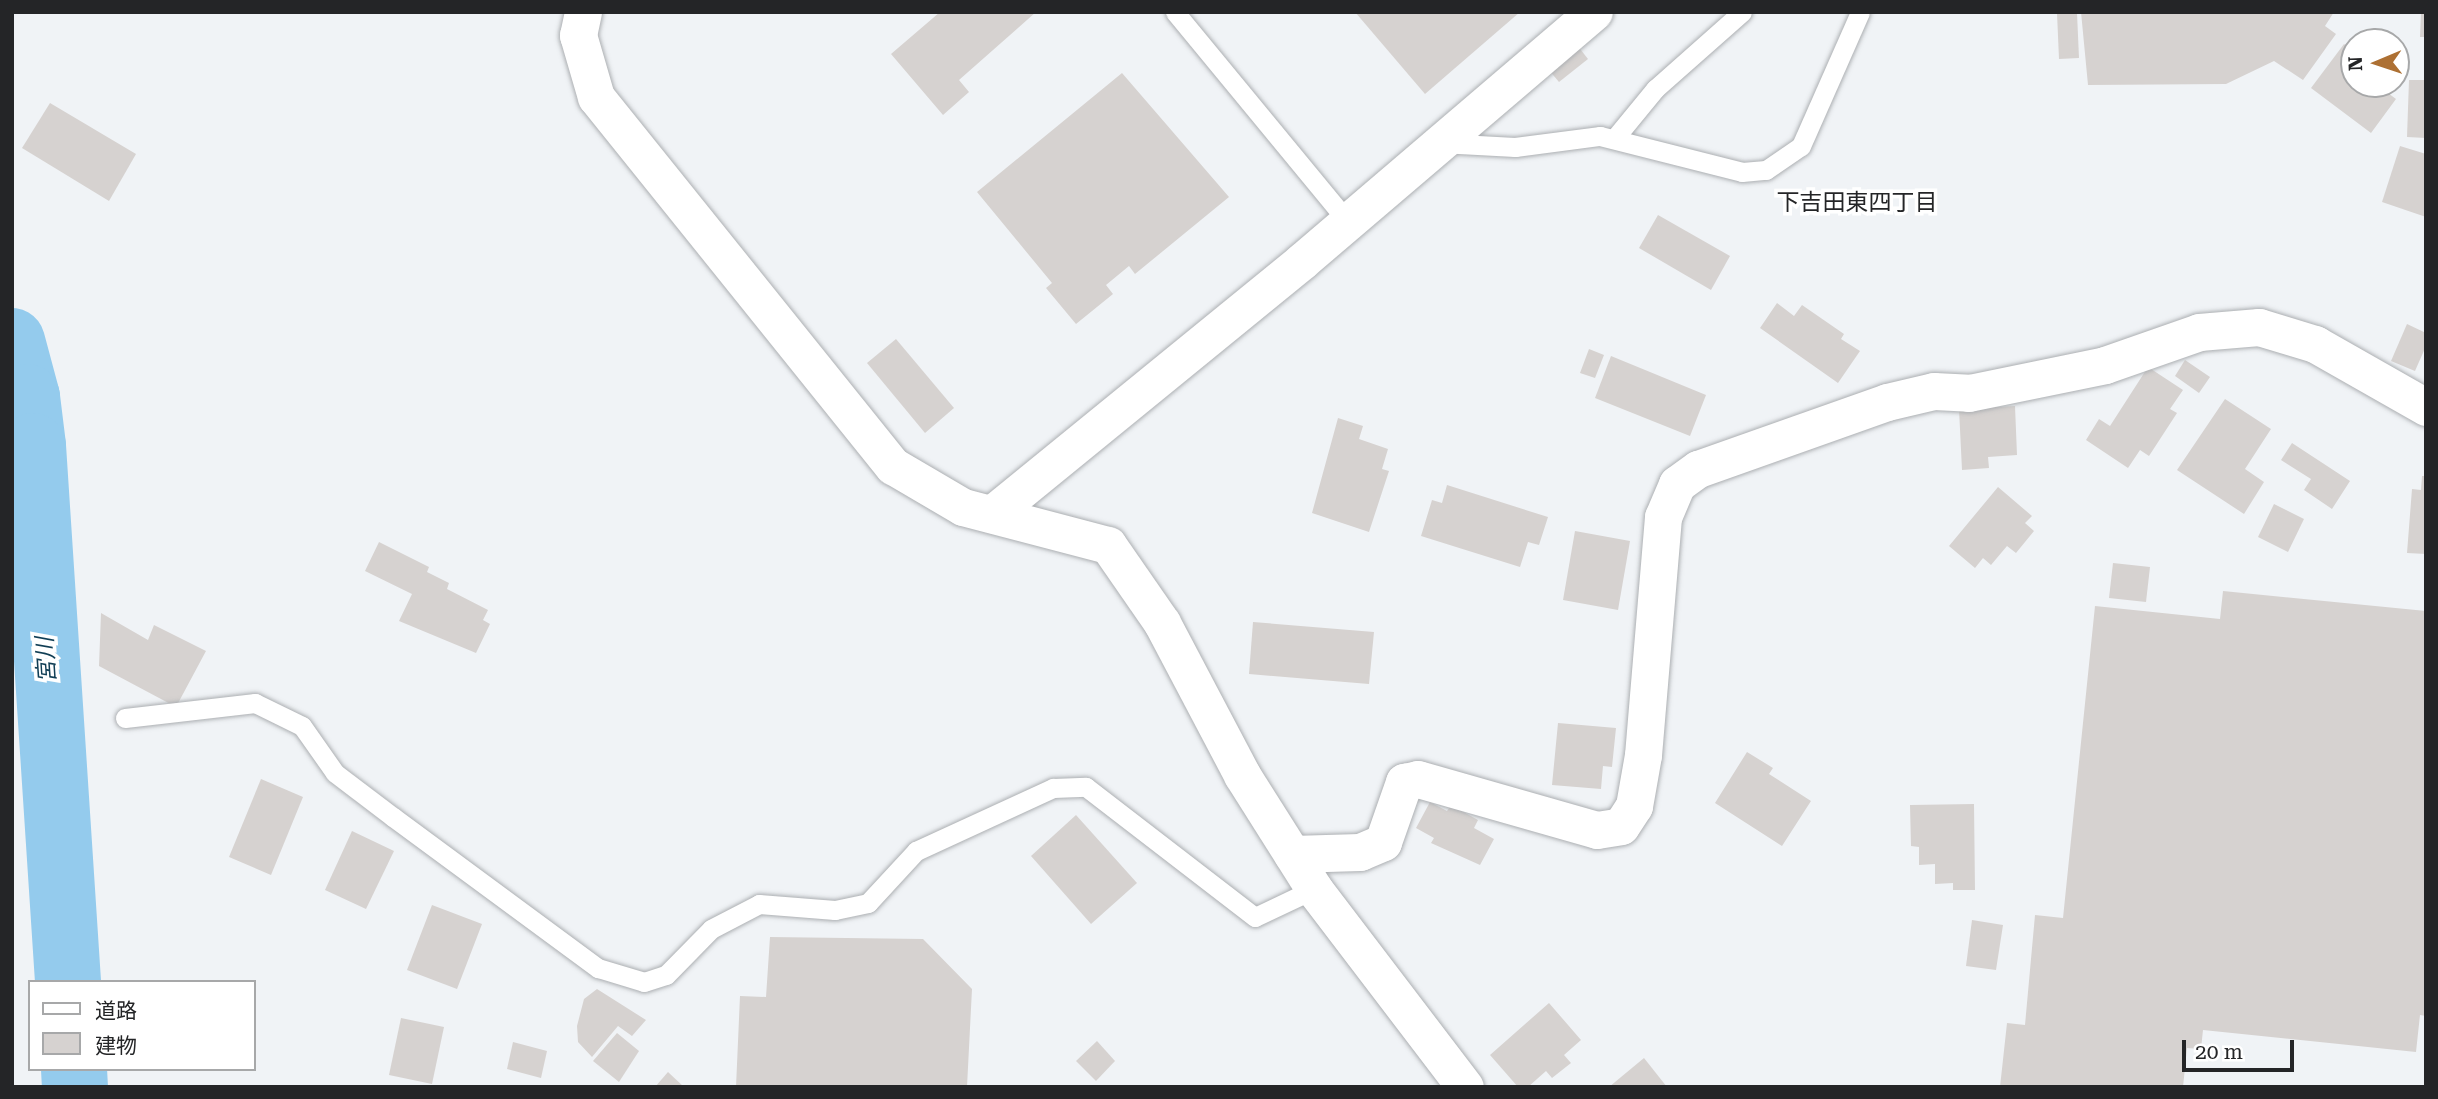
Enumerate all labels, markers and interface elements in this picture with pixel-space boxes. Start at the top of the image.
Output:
north arrow [2340,28,2410,98]
text: N [2344,56,2367,71]
district label: 下吉田東四丁目 [1777,189,1937,217]
water label: 宮川 [32,636,62,684]
legend [28,980,256,1071]
text: 道路 [95,999,137,1023]
scale bar [2186,1026,2298,1070]
text: 建物 [95,1034,137,1058]
text: 20 m [2195,1040,2243,1064]

